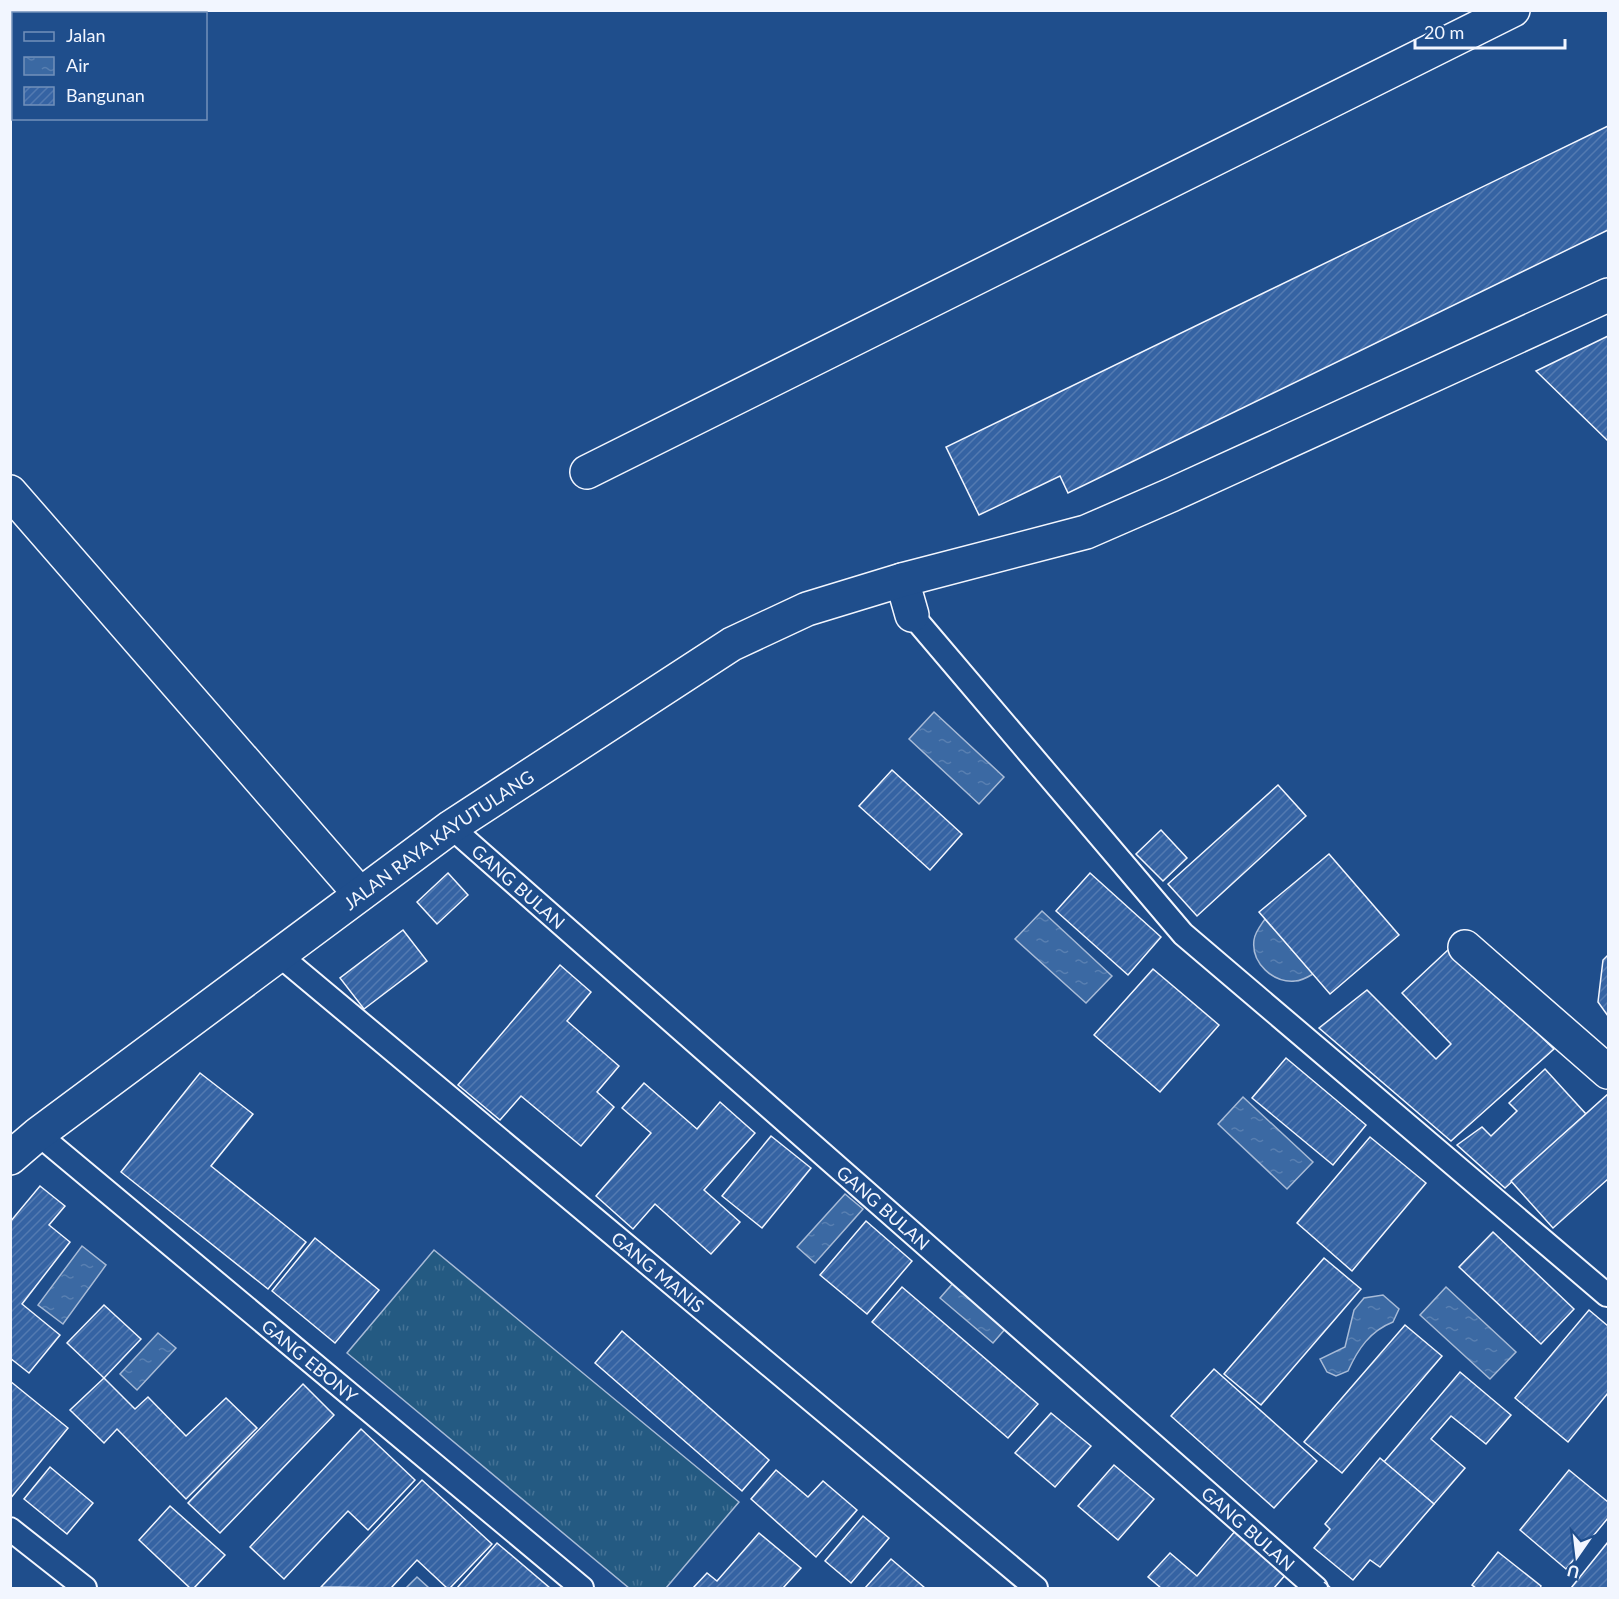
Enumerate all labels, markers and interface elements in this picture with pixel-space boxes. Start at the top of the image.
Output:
legend [12,12,207,120]
scale bar [1415,12,1565,50]
text: 20 m [1424,21,1464,43]
text: Jalan [66,24,105,46]
text: Air [66,54,89,76]
text: Bangunan [66,84,145,106]
street label: JALAN RAYA KAYUTULANG [339,765,538,914]
street label: GANG BULAN [467,840,570,933]
street label: GANG BULAN [832,1161,935,1254]
street label: GANG MANIS [607,1227,709,1317]
street label: GANG EBONY [257,1315,363,1408]
street label: GANG BULAN [1197,1482,1299,1575]
north arrow [1547,1527,1607,1587]
text: U [1565,1561,1581,1583]

